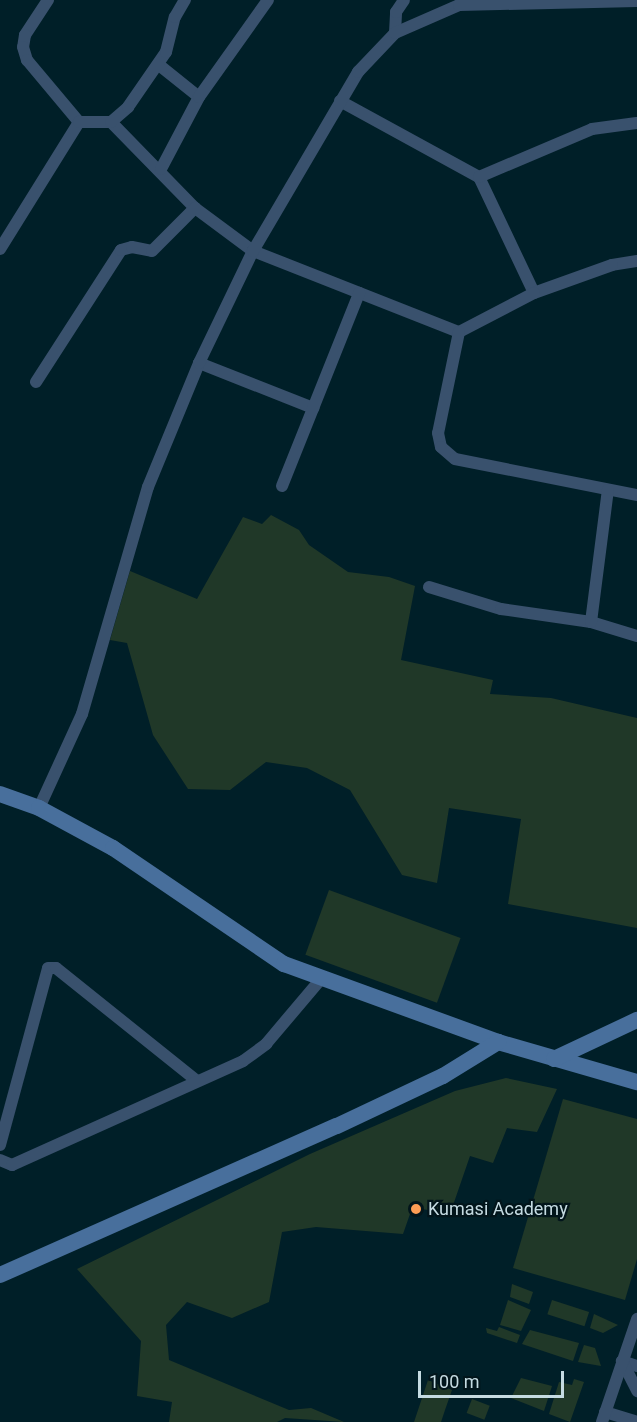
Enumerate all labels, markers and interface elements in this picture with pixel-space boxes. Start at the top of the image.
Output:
place label: Kumasi Academy [428,1198,568,1220]
marker: Kumasi Academy [409,1202,423,1216]
scale bar [421,1359,566,1397]
text: 100 m [429,1371,480,1392]

